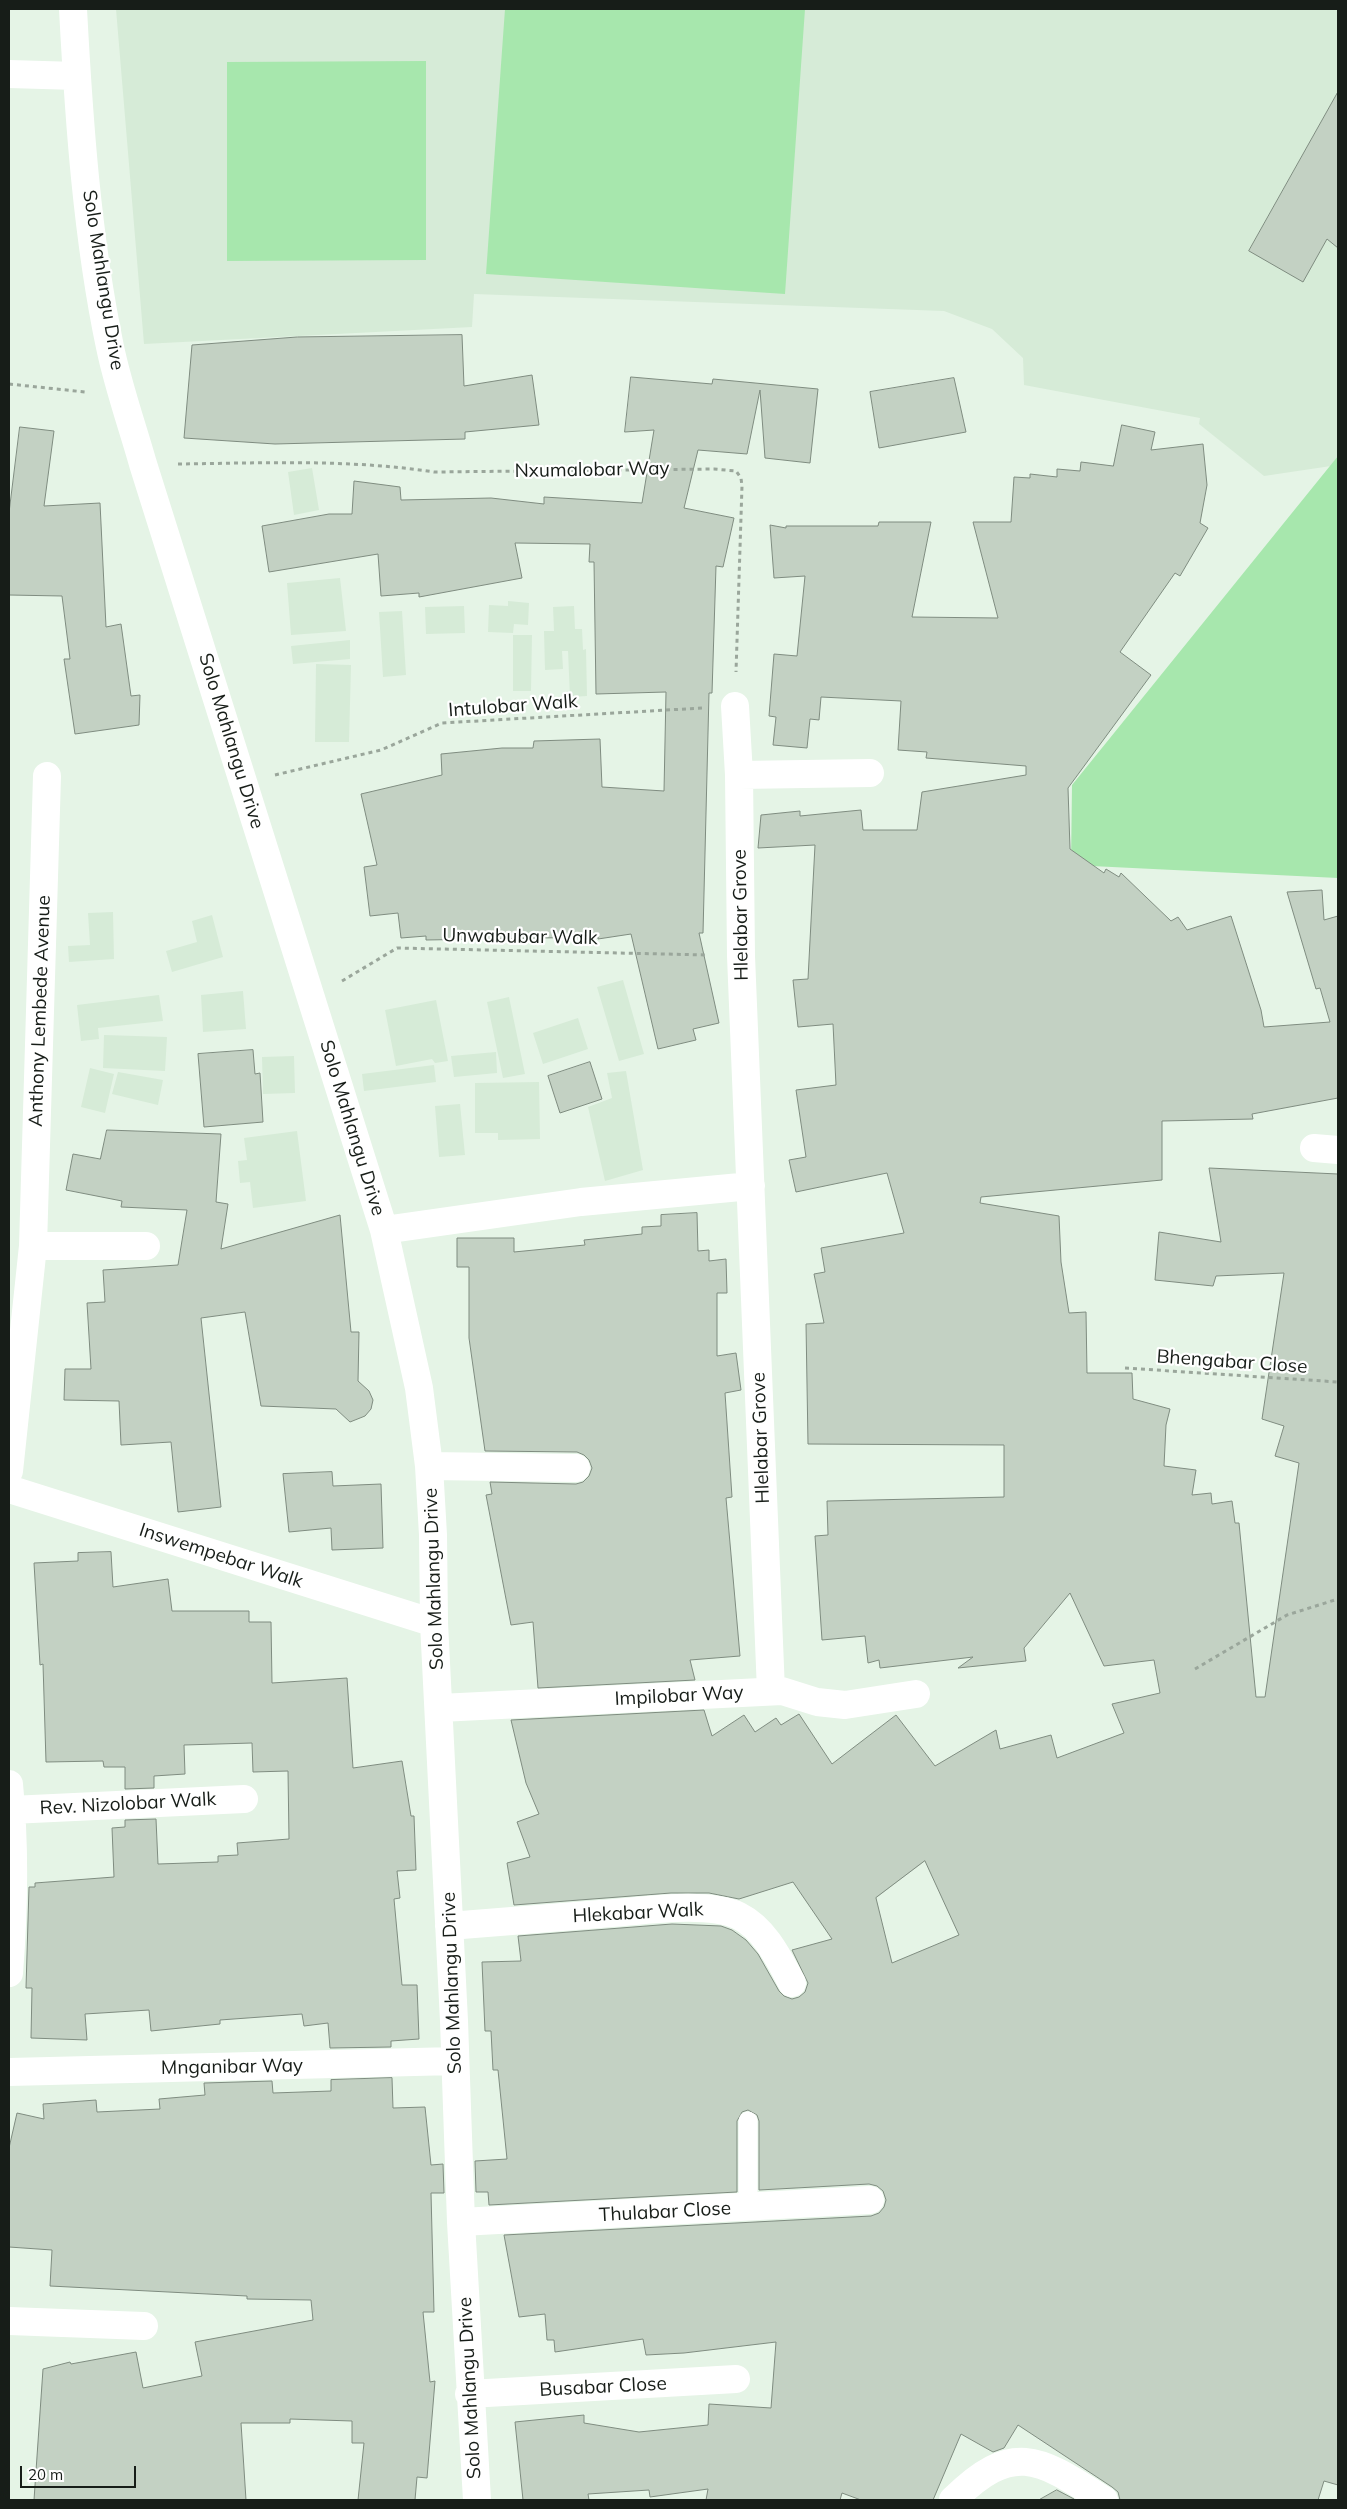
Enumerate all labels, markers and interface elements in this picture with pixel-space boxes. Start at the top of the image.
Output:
street label: Solo Mahlangu Drive [77,188,129,372]
street label: Nxumalobar Way [514,457,670,483]
street label: Solo Mahlangu Drive [193,651,269,831]
street label: Intulobar Walk [448,690,578,722]
street label: Hlelabar Grove [728,849,754,981]
street label: Anthony Lembede Avenue [25,895,55,1127]
street label: Unwabubar Walk [442,924,598,950]
street label: Solo Mahlangu Drive [314,1038,390,1218]
street label: Bhengabar Close [1156,1345,1308,1379]
street label: Hlelabar Grove [747,1372,775,1504]
street label: Solo Mahlangu Drive [419,1488,449,1670]
street label: Inswempebar Walk [136,1519,306,1593]
street label: Impilobar Way [614,1681,744,1711]
street label: Rev. Nizolobar Walk [39,1788,217,1820]
street label: Solo Mahlangu Drive [437,1892,467,2074]
street label: Hlekabar Walk [572,1898,704,1928]
street label: Mnganibar Way [161,2054,303,2080]
street label: Thulabar Close [598,2197,732,2227]
street label: Solo Mahlangu Drive [454,2296,486,2480]
street label: Busabar Close [539,2372,667,2402]
scale bar [22,2456,139,2488]
text: 20 m [28,2465,63,2484]

